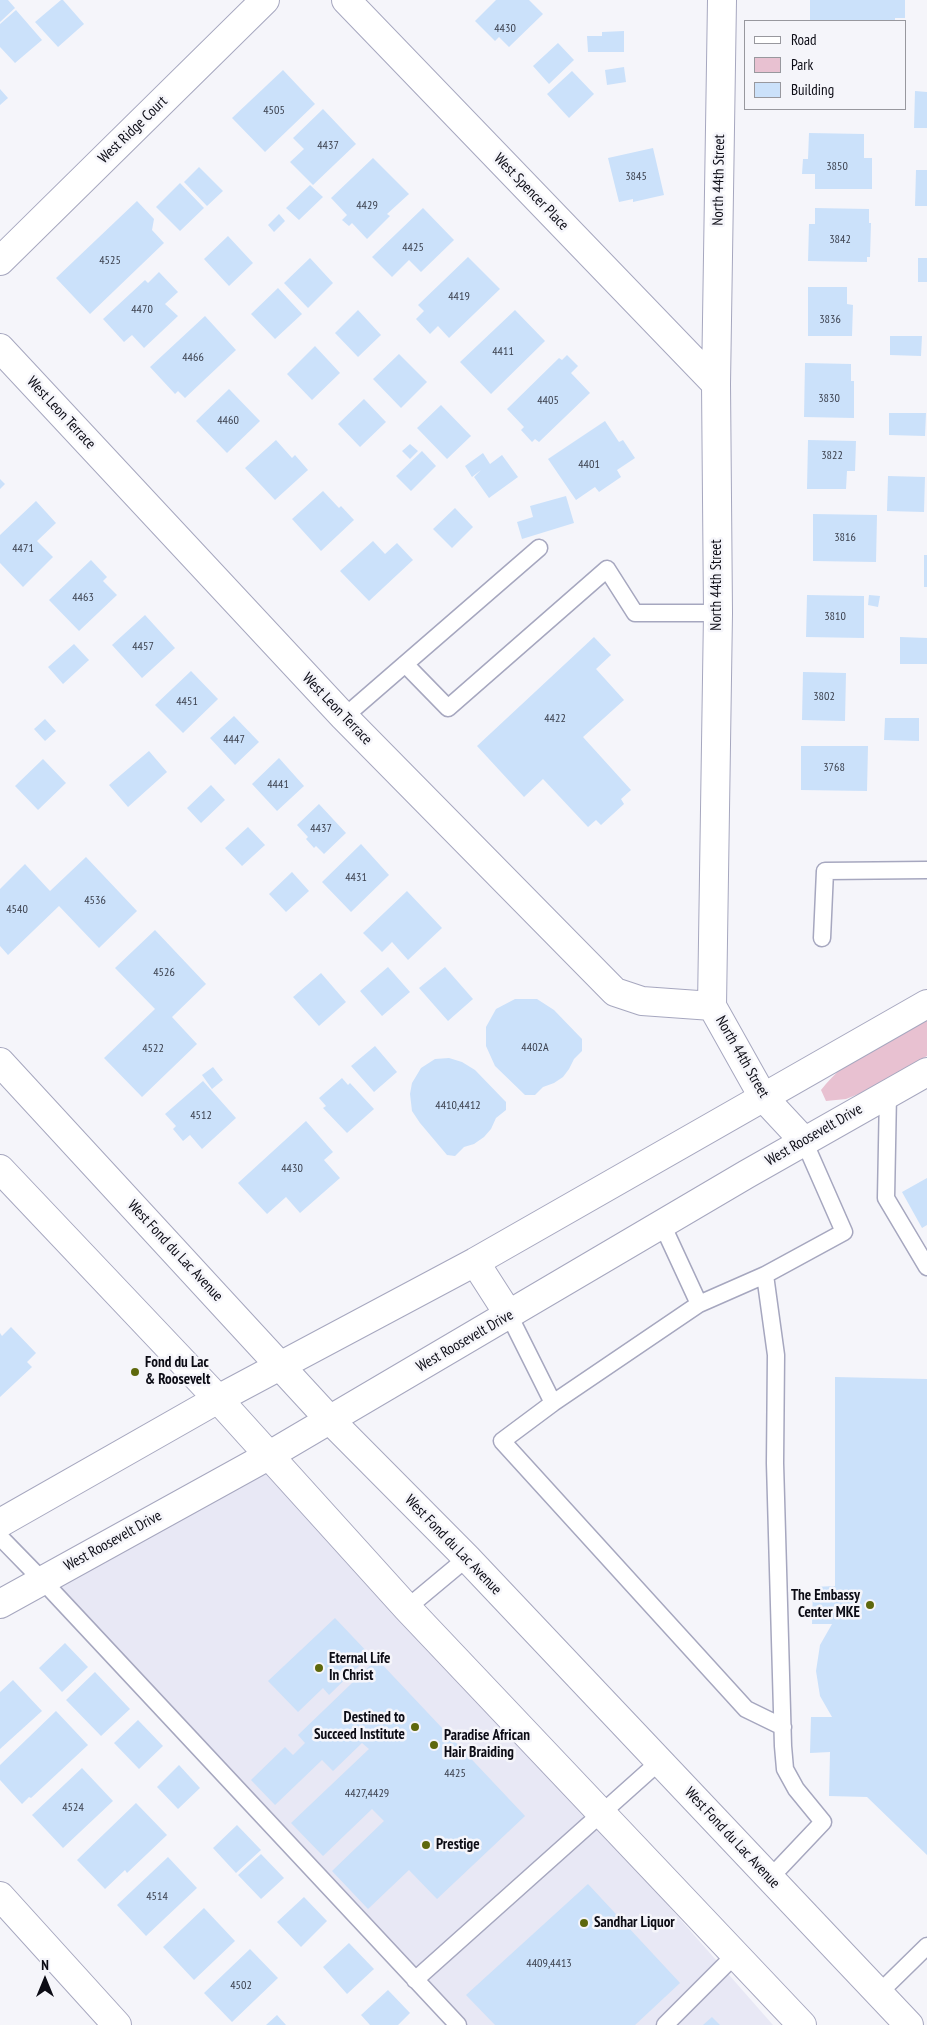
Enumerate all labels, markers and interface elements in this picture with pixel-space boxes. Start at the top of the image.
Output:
legend [744,20,907,110]
house number: 4430 [494,22,516,36]
text: Road [791,30,817,49]
text: Park [791,55,813,74]
text: Building [791,80,834,99]
street label: West Ridge Court [95,93,171,167]
house number: 4505 [263,104,285,118]
street label: North 44th Street [709,134,729,226]
house number: 4437 [317,139,339,153]
street label: West Spencer Place [490,150,572,234]
house number: 3850 [826,160,848,174]
house number: 3845 [625,170,647,184]
house number: 4429 [356,199,378,213]
house number: 3842 [829,233,851,247]
house number: 4425 [402,241,424,255]
house number: 4525 [99,254,121,268]
house number: 4419 [448,290,470,304]
house number: 4470 [131,303,153,317]
house number: 3836 [819,313,841,327]
house number: 4411 [492,345,514,359]
house number: 4466 [182,351,204,365]
street label: West Leon Terrace [23,373,99,453]
house number: 3830 [818,392,840,406]
house number: 4405 [537,394,559,408]
house number: 4460 [217,414,239,428]
house number: 3822 [821,449,843,463]
house number: 4401 [578,458,600,472]
house number: 3816 [834,531,856,545]
street label: North 44th Street [708,539,726,631]
house number: 4471 [12,542,34,556]
house number: 4463 [72,591,94,605]
house number: 3810 [824,610,846,624]
house number: 4457 [132,640,154,654]
street label: West Leon Terrace [298,669,376,749]
house number: 3802 [813,690,835,704]
house number: 4451 [176,695,198,709]
house number: 4422 [544,712,566,726]
house number: 4447 [223,733,245,747]
house number: 3768 [823,761,845,775]
house number: 4441 [267,778,289,792]
house number: 4437 [310,822,332,836]
house number: 4431 [345,871,367,885]
house number: 4536 [84,894,106,908]
house number: 4540 [6,903,28,917]
house number: 4526 [153,966,175,980]
street label: North 44th Street [711,1013,773,1101]
house number: 4402A [521,1041,549,1055]
house number: 4522 [142,1042,164,1056]
house number: 4410,4412 [435,1099,481,1113]
street label: West Roosevelt Drive [762,1100,866,1170]
house number: 4512 [190,1109,212,1123]
house number: 4430 [281,1162,303,1176]
street label: West Fond du Lac Avenue [124,1197,226,1305]
street label: West Roosevelt Drive [413,1306,517,1376]
place label: Fond du Lac & Roosevelt [145,1354,210,1389]
marker: Fond du Lac & Roosevelt [129,1366,141,1378]
street label: West Fond du Lac Avenue [401,1491,505,1599]
street label: West Roosevelt Drive [61,1507,165,1575]
place label: The Embassy Center MKE [791,1587,860,1622]
marker: The Embassy Center MKE [864,1599,876,1611]
place label: Eternal Life In Christ [329,1650,390,1685]
marker: Eternal Life In Christ [313,1662,325,1674]
place label: Destined to Succeed Institute [314,1709,405,1744]
marker: Destined to Succeed Institute [409,1721,421,1733]
place label: Paradise African Hair Braiding [444,1727,530,1762]
marker: Paradise African Hair Braiding [428,1739,440,1751]
house number: 4425 [444,1767,466,1781]
street label: West Fond du Lac Avenue [681,1784,783,1892]
house number: 4427,4429 [345,1787,389,1801]
house number: 4524 [62,1801,84,1815]
place label: Prestige [436,1836,480,1854]
marker: Prestige [420,1839,432,1851]
house number: 4514 [146,1890,168,1904]
place label: Sandhar Liquor [594,1914,675,1932]
marker: Sandhar Liquor [578,1917,590,1929]
north arrow [20,1955,70,2005]
text: N [41,1956,49,1974]
house number: 4409,4413 [526,1957,572,1971]
house number: 4502 [230,1979,252,1993]

